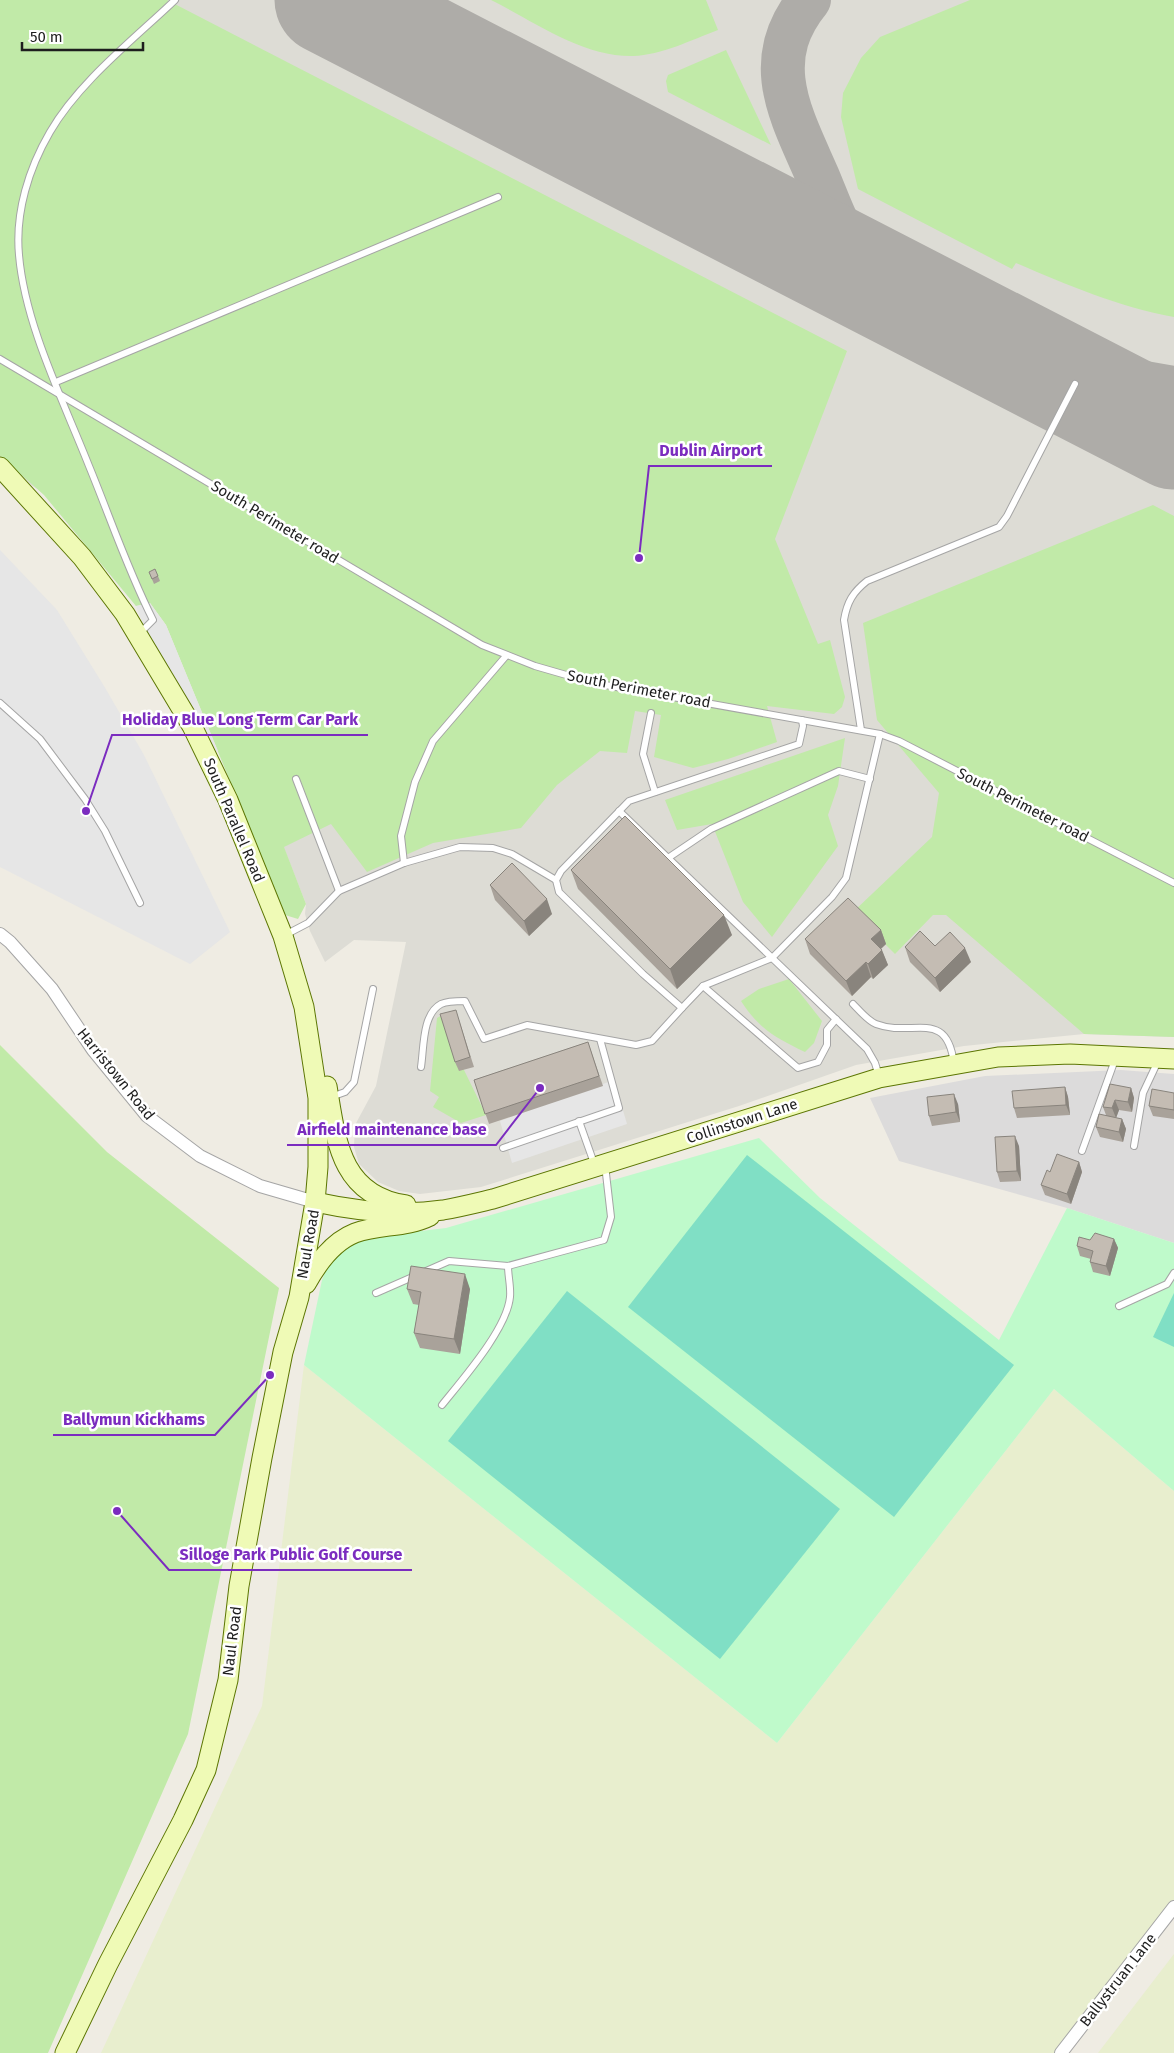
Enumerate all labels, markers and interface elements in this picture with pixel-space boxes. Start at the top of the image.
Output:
scale bar [22,20,144,52]
text: 50 m [30,28,63,46]
callout: Dublin Airport [649,435,772,466]
text: Dublin Airport [659,441,763,460]
street label: South Perimeter road [208,477,342,567]
street label: South Perimeter road [566,666,712,712]
callout: Holiday Blue Long Term Car Park [112,704,368,735]
text: Holiday Blue Long Term Car Park [122,710,358,729]
street label: South Parallel Road [200,755,268,885]
street label: South Perimeter road [954,764,1092,846]
street label: Harristown Road [73,1024,159,1124]
street label: Collinstown Lane [684,1095,800,1147]
callout: Airfield maintenance base [287,1114,496,1145]
text: Airfield maintenance base [296,1120,487,1139]
street label: Naul Road [293,1208,323,1280]
callout: Ballymun Kickhams [53,1404,215,1435]
text: Ballymun Kickhams [63,1410,205,1429]
callout: Silloge Park Public Golf Course [169,1539,412,1570]
text: Silloge Park Public Golf Course [180,1545,403,1564]
street label: Naul Road [219,1605,245,1677]
street label: Ballystruan Lane [1076,1930,1160,2030]

